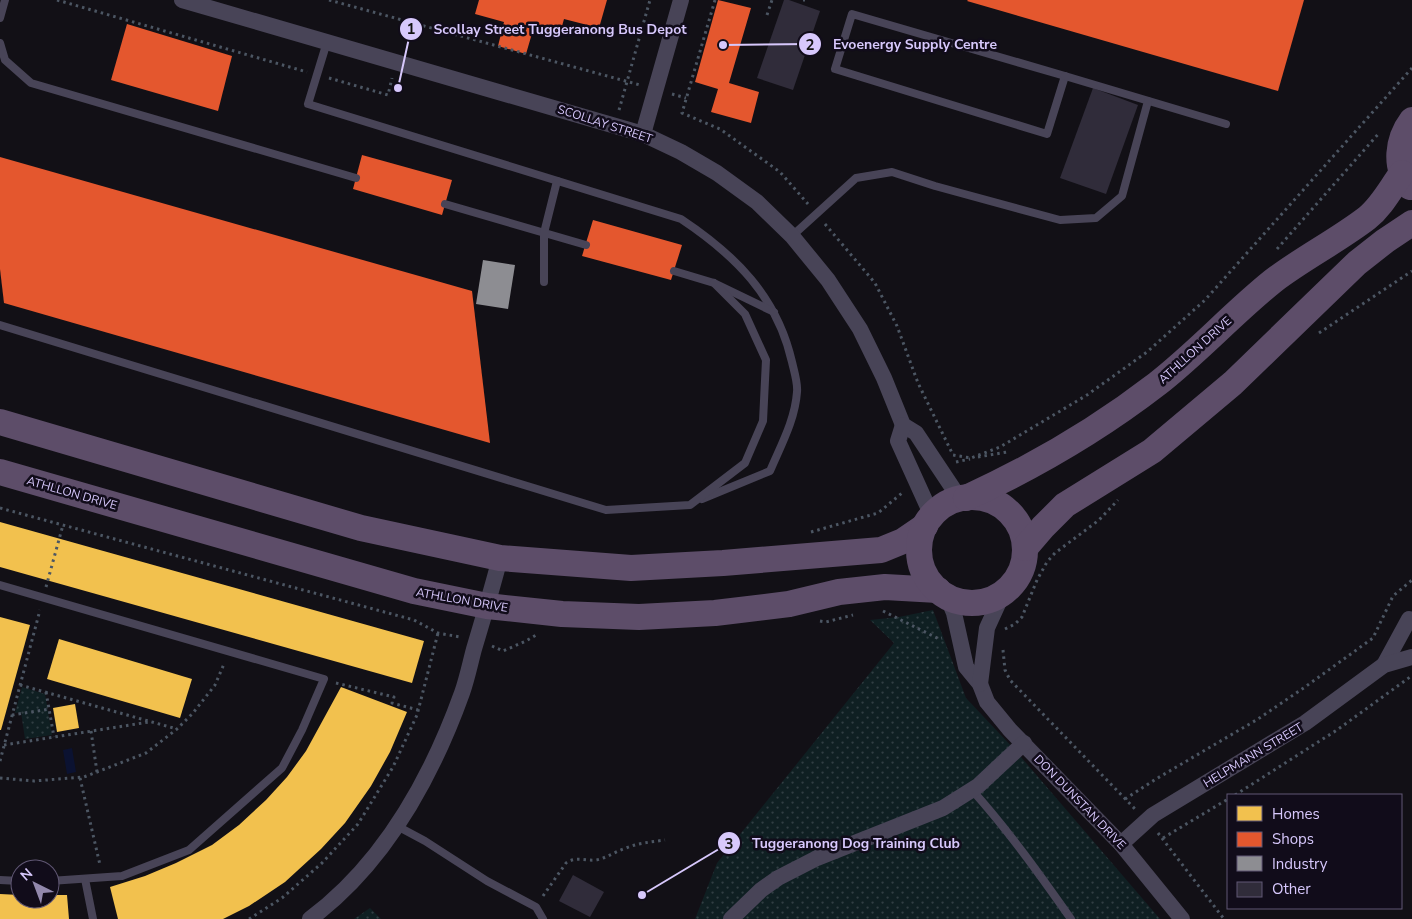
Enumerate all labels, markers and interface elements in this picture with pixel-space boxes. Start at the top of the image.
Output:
callout: Scollay Street Tuggeranong Bus Depot [399,14,697,43]
text: 1 [406,19,416,39]
text: Scollay Street Tuggeranong Bus Depot [433,20,687,39]
callout: Evoenergy Supply Centre [798,30,1007,59]
text: 2 [805,35,815,55]
text: Evoenergy Supply Centre [833,35,998,54]
street label: SCOLLAY STREET [555,101,655,147]
street label: ATHLLON DRIVE [1155,313,1235,387]
street label: ATHLLON DRIVE [25,472,119,514]
street label: ATHLLON DRIVE [415,584,509,616]
street label: HELPMANN STREET [1200,718,1306,791]
street label: DON DUNSTAN DRIVE [1030,751,1130,853]
legend [1227,794,1402,909]
text: Homes [1272,804,1320,824]
callout: Tuggeranong Dog Training Club [717,829,970,858]
text: Shops [1272,829,1314,849]
text: 3 [724,834,734,854]
text: Tuggeranong Dog Training Club [752,834,960,853]
text: Industry [1272,854,1328,874]
north arrow [10,859,60,909]
text: N [16,864,37,885]
text: Other [1272,879,1311,899]

